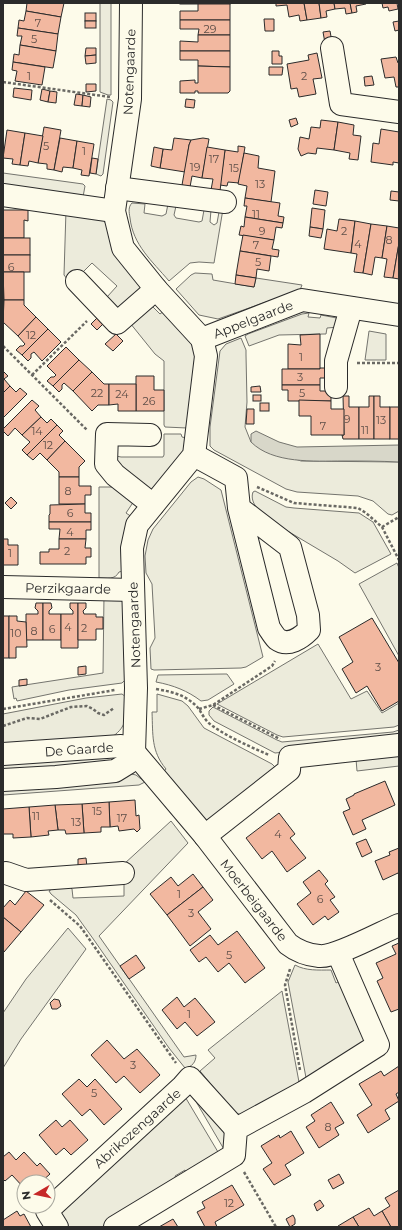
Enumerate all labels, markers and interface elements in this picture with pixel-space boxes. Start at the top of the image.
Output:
house number: 7 [35,16,41,30]
house number: 29 [204,22,217,36]
street label: Notengaarde [119,28,139,115]
house number: 5 [31,32,37,46]
house number: 1 [27,69,31,83]
house number: 2 [301,69,307,83]
house number: 5 [43,139,49,153]
house number: 1 [82,144,86,158]
house number: 17 [209,152,219,166]
house number: 19 [190,160,201,174]
house number: 15 [229,161,239,175]
house number: 13 [255,177,265,191]
house number: 11 [252,207,260,221]
house number: 9 [259,224,266,238]
house number: 2 [341,224,347,238]
house number: 8 [385,233,393,247]
house number: 4 [354,237,362,251]
house number: 7 [253,238,259,252]
house number: 5 [255,255,261,269]
house number: 6 [8,260,15,274]
street label: Appelgaarde [211,296,295,342]
house number: 12 [26,328,36,342]
house number: 1 [299,350,303,364]
house number: 3 [297,370,303,384]
house number: 22 [91,386,103,400]
house number: 5 [299,386,305,400]
house number: 24 [115,387,129,401]
house number: 26 [143,394,156,408]
house number: 9 [344,412,351,426]
house number: 13 [376,413,386,427]
house number: 7 [320,419,326,433]
house number: 11 [361,423,369,437]
house number: 14 [31,424,43,438]
house number: 12 [43,438,53,452]
house number: 8 [64,484,72,498]
house number: 6 [67,506,74,520]
house number: 4 [66,525,74,539]
house number: 2 [64,544,70,558]
house number: 1 [8,546,12,560]
street label: Perzikgaarde [25,579,111,597]
street label: Notengaarde [124,581,144,668]
house number: 4 [64,620,72,634]
house number: 2 [81,621,87,635]
house number: 6 [49,622,56,636]
house number: 8 [30,624,38,638]
house number: 10 [10,626,22,640]
house number: 3 [375,660,381,674]
street label: De Gaarde [44,739,114,759]
house number: 15 [92,804,102,818]
house number: 11 [32,809,40,823]
house number: 17 [117,811,127,825]
house number: 13 [71,815,81,829]
house number: 4 [274,827,282,841]
street label: Moerbeigaarde [217,856,291,944]
house number: 1 [177,887,181,901]
house number: 6 [317,892,324,906]
house number: 3 [188,906,194,920]
house number: 5 [226,948,232,962]
house number: 1 [187,1007,191,1021]
house number: 3 [130,1058,136,1072]
street label: Abrikozengaarde [90,1085,184,1171]
house number: 5 [91,1086,97,1100]
house number: 8 [324,1120,332,1134]
north arrow [16,1174,56,1214]
text: N [19,1190,34,1201]
house number: 12 [224,1196,234,1210]

